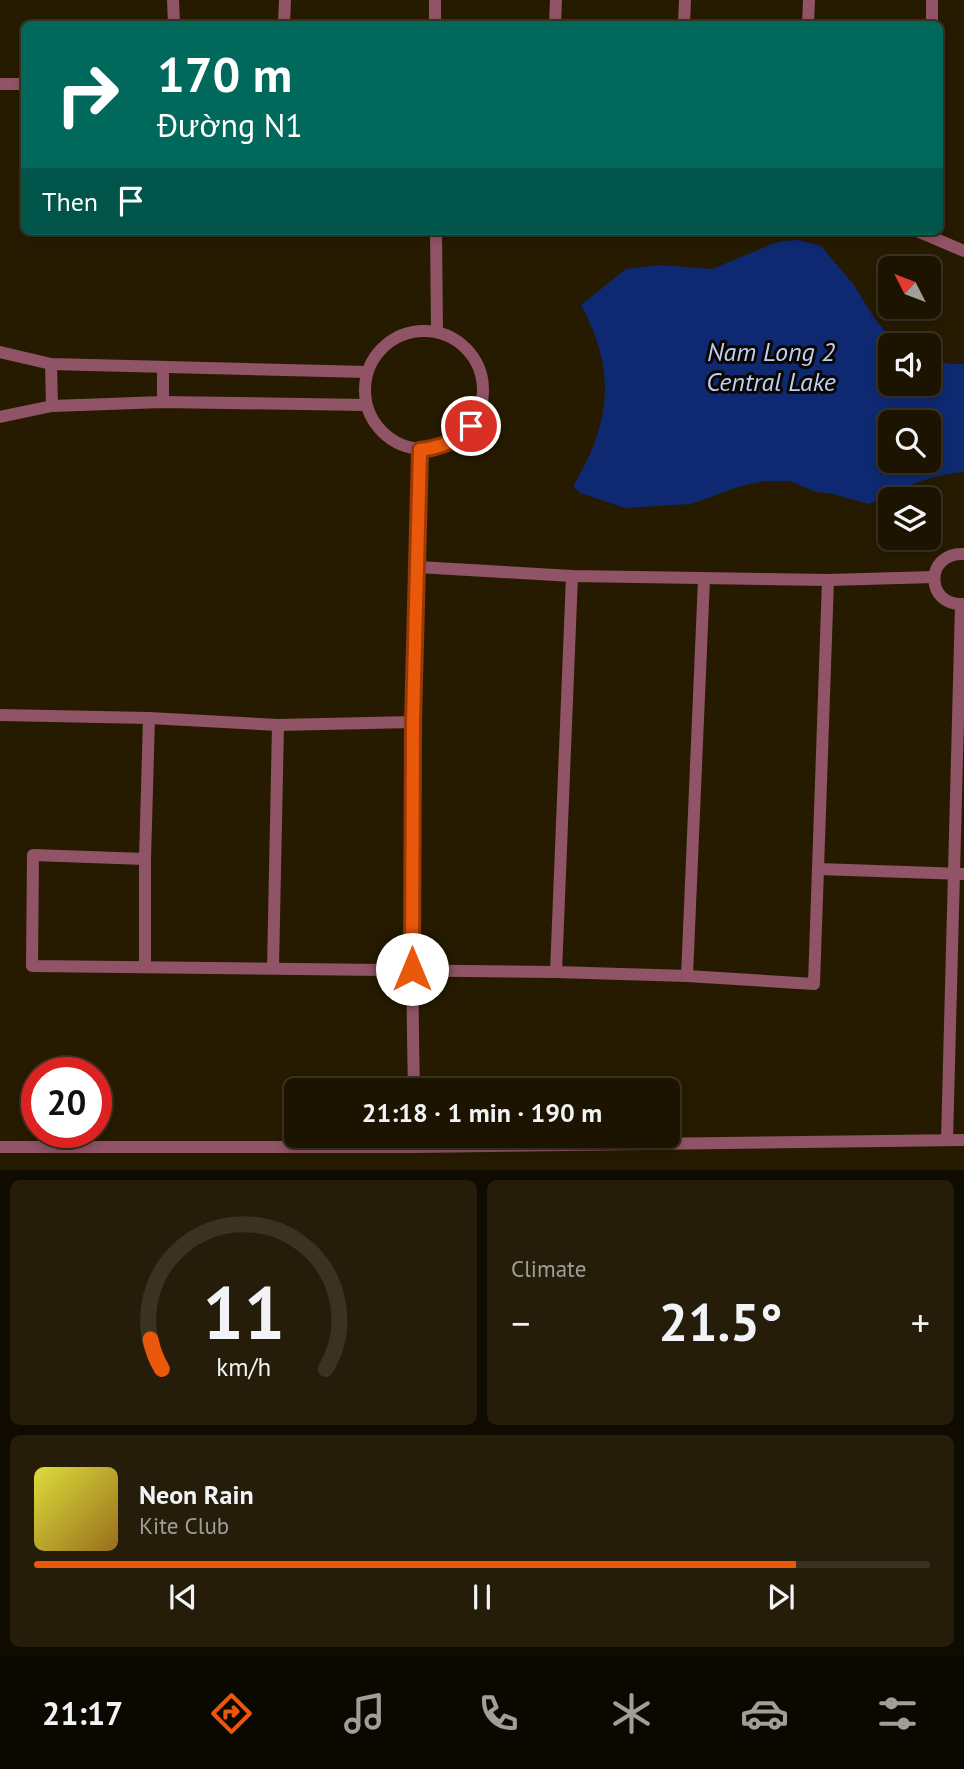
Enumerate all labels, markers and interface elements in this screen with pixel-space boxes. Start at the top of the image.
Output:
text: 170 m [157,42,292,106]
icon: right [42,49,133,140]
text: Đường N1 [157,104,303,146]
icon: arrive [112,182,150,220]
text: Then [42,185,98,218]
north arrow [878,256,942,318]
map controls [878,256,941,550]
button: sound [878,333,941,396]
water label: Nam Long 2 Central Lake [706,335,836,398]
pin [441,396,501,456]
icon: arrive [452,407,490,445]
button: search [878,410,941,473]
button: layers [878,487,941,550]
position arrow [375,932,449,1006]
speed limit sign: 20 [21,1057,112,1148]
text: 21:18 · 1 min · 190 m [362,1096,602,1129]
text: Climate [511,1254,586,1283]
text: 11 [202,1265,285,1359]
text: 21.5° [659,1288,782,1355]
text: − [511,1298,530,1347]
text: + [911,1298,930,1347]
text: km/h [216,1350,271,1382]
text: Neon Rain [139,1478,254,1511]
text: Kite Club [139,1511,229,1540]
icon: previous [164,1578,202,1616]
icon: pause [463,1578,501,1616]
icon: next [762,1578,800,1616]
icon: directions [207,1689,256,1738]
icon: music [340,1689,389,1738]
icon: phone [474,1689,523,1738]
icon: climate [607,1689,656,1738]
icon: car [740,1689,789,1738]
icon: filters [873,1689,922,1738]
text: 21:17 [42,1692,123,1734]

